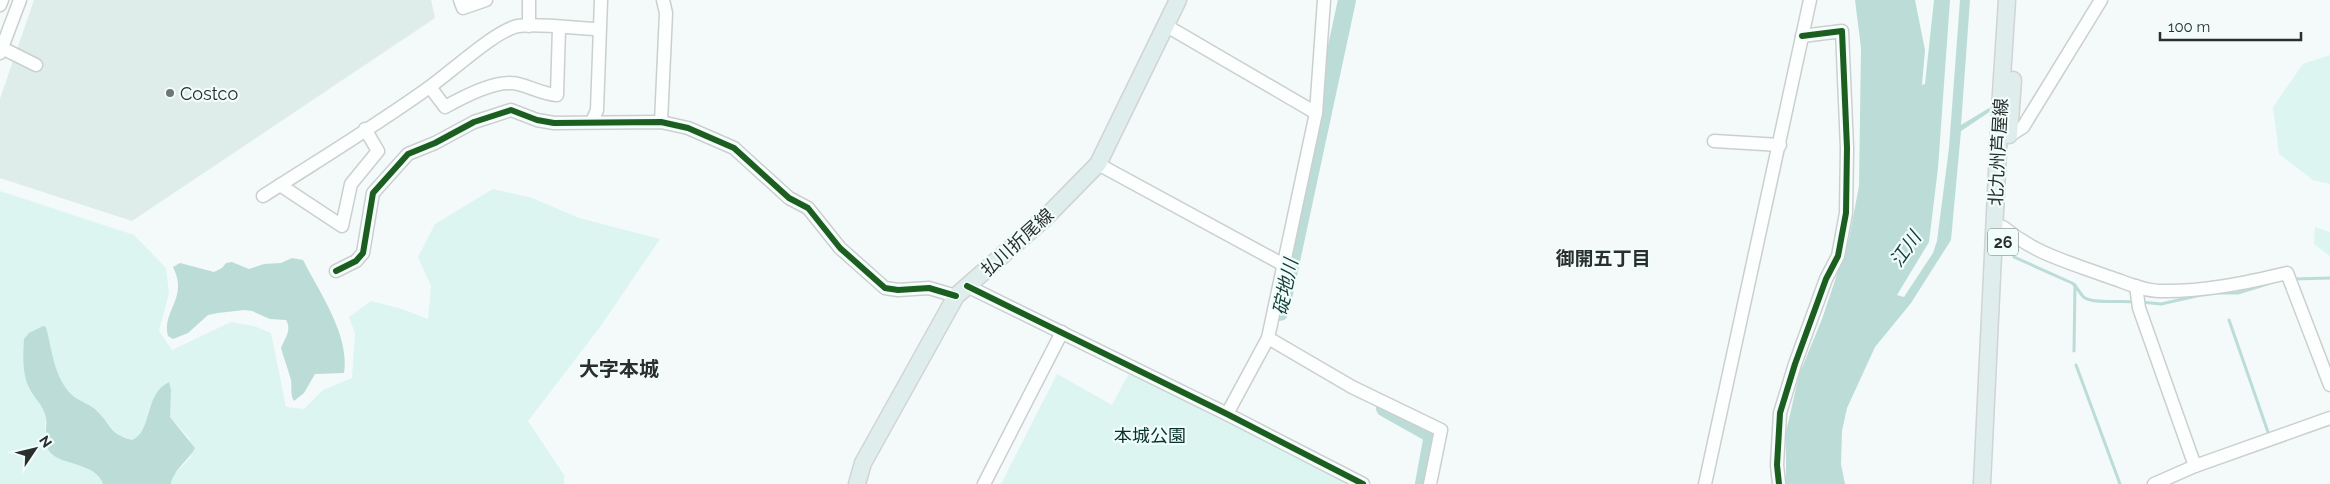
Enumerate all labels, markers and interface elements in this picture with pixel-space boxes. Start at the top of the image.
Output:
scale bar [2160,10,2301,42]
text: 100 m [2168,18,2210,36]
place label: Costco [180,83,238,104]
marker: Costco [164,87,176,99]
street label: 北九州芦屋線 [1985,98,2011,206]
street label: 払川折尾線 [977,204,1057,280]
water label: 江川 [1885,225,1926,271]
road number: 26 [1988,228,2018,256]
district label: 御開五丁目 [1555,247,1651,269]
water label: 碇地川 [1268,255,1302,317]
district label: 大字本城 [579,357,659,381]
north arrow [10,424,60,474]
park label: 本城公園 [1114,425,1186,446]
text: N [36,433,55,451]

